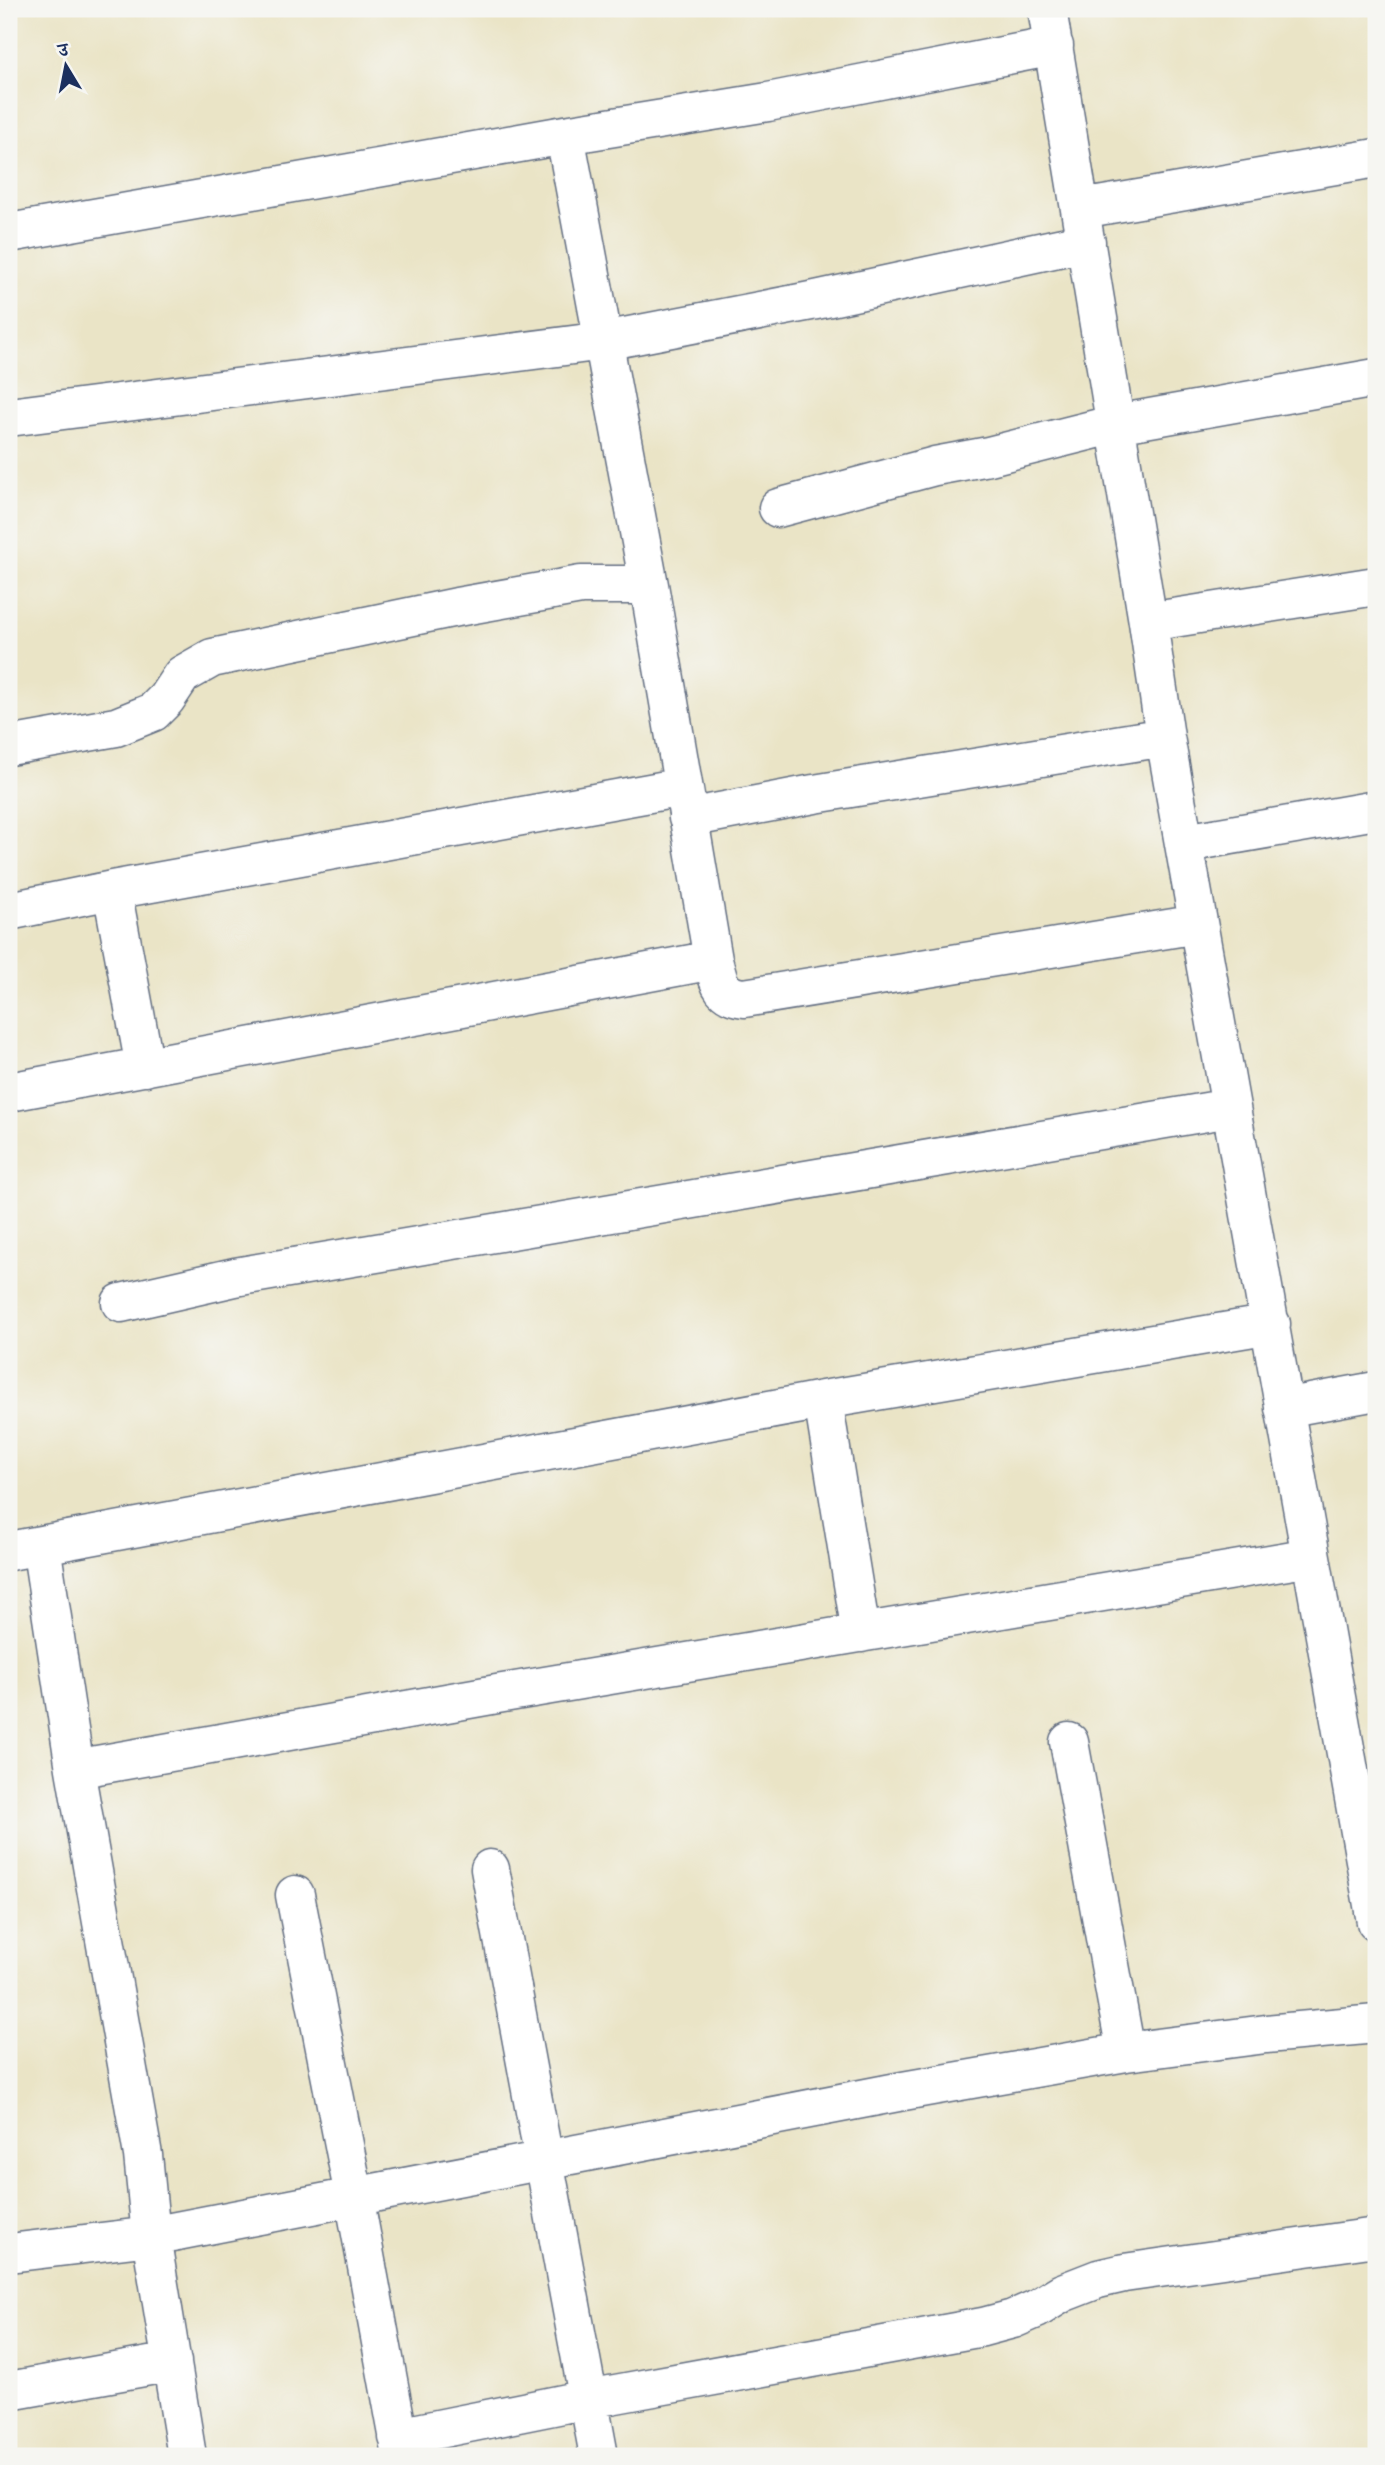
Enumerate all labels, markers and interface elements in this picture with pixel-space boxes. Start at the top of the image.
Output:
north arrow [32,32,102,102]
text: उ [54,37,72,65]

